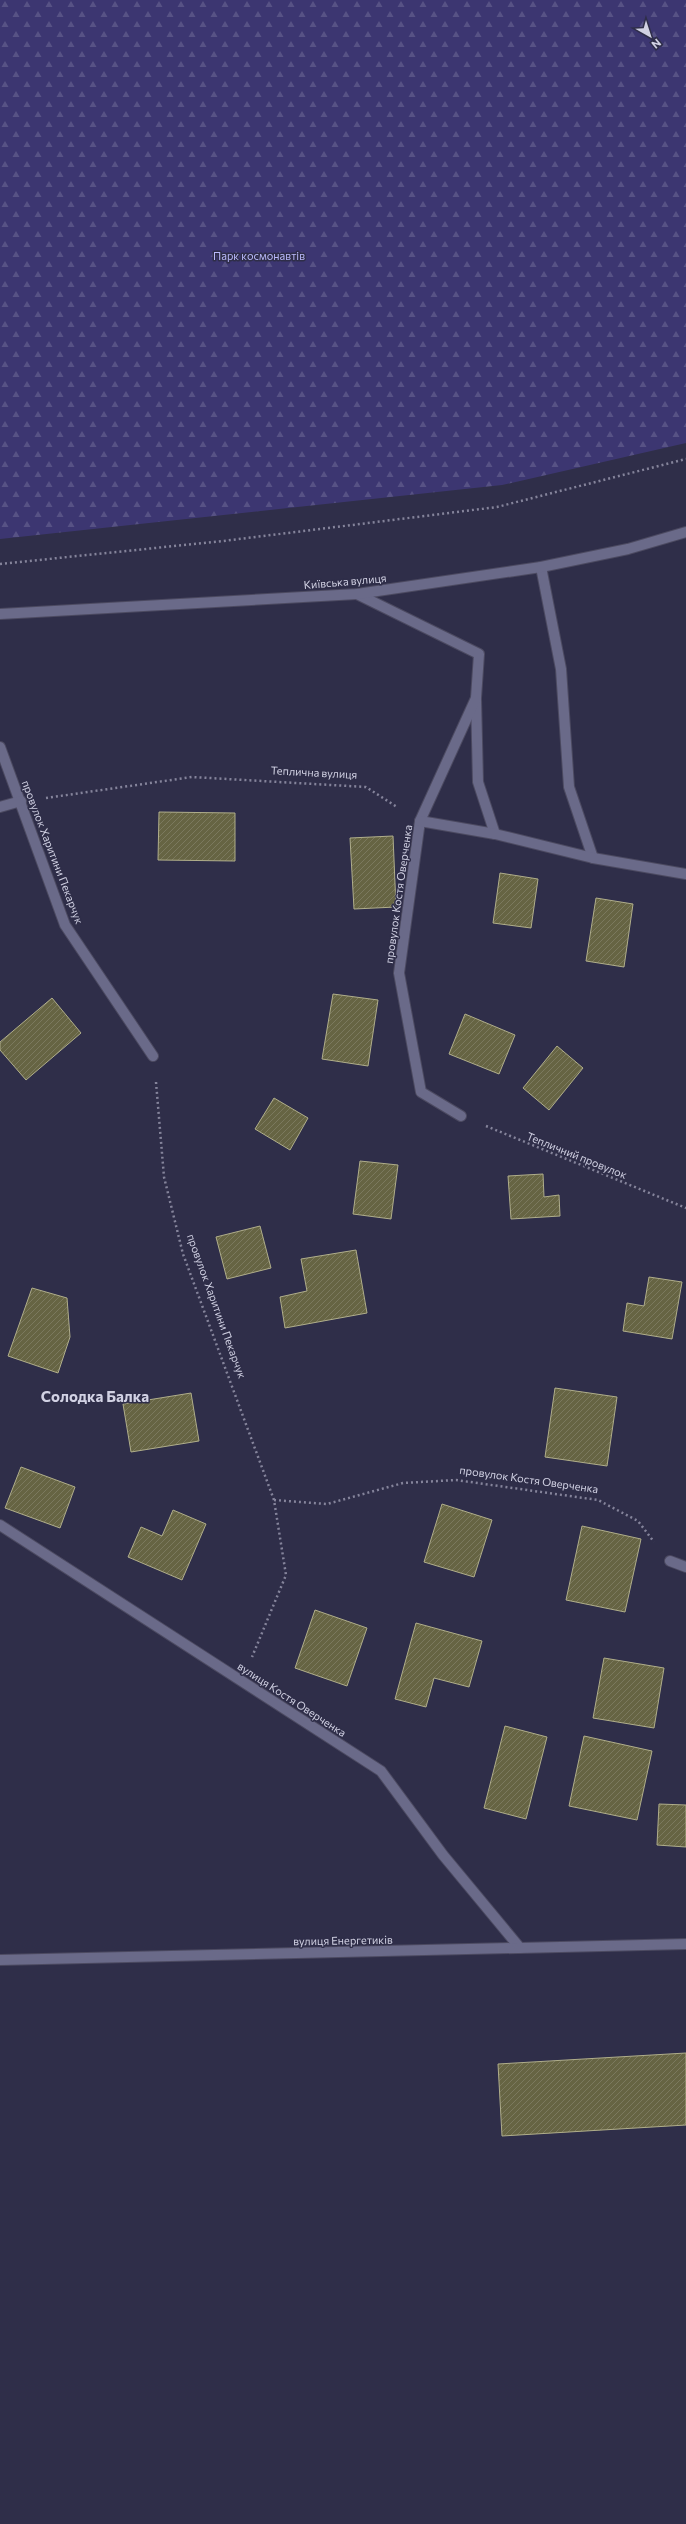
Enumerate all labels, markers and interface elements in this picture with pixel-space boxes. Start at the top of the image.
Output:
north arrow [630,16,670,56]
text: N [649,37,664,52]
park label: Парк космонавтів [213,249,305,262]
street label: Київська вулиця [303,571,387,591]
street label: Теплична вулиця [270,763,358,781]
street label: провулок Харитини Пекарчук [20,778,86,926]
street label: провулок Костя Оверченка [382,824,414,964]
street label: Тепличний провулок [525,1129,629,1181]
street label: провулок Харитини Пекарчук [185,1232,249,1380]
district label: Солодка Балка [41,1387,149,1405]
street label: провулок Костя Оверченка [459,1463,599,1495]
street label: вулиця Костя Оверченка [235,1659,349,1739]
street label: вулиця Енергетиків [293,1933,393,1947]

